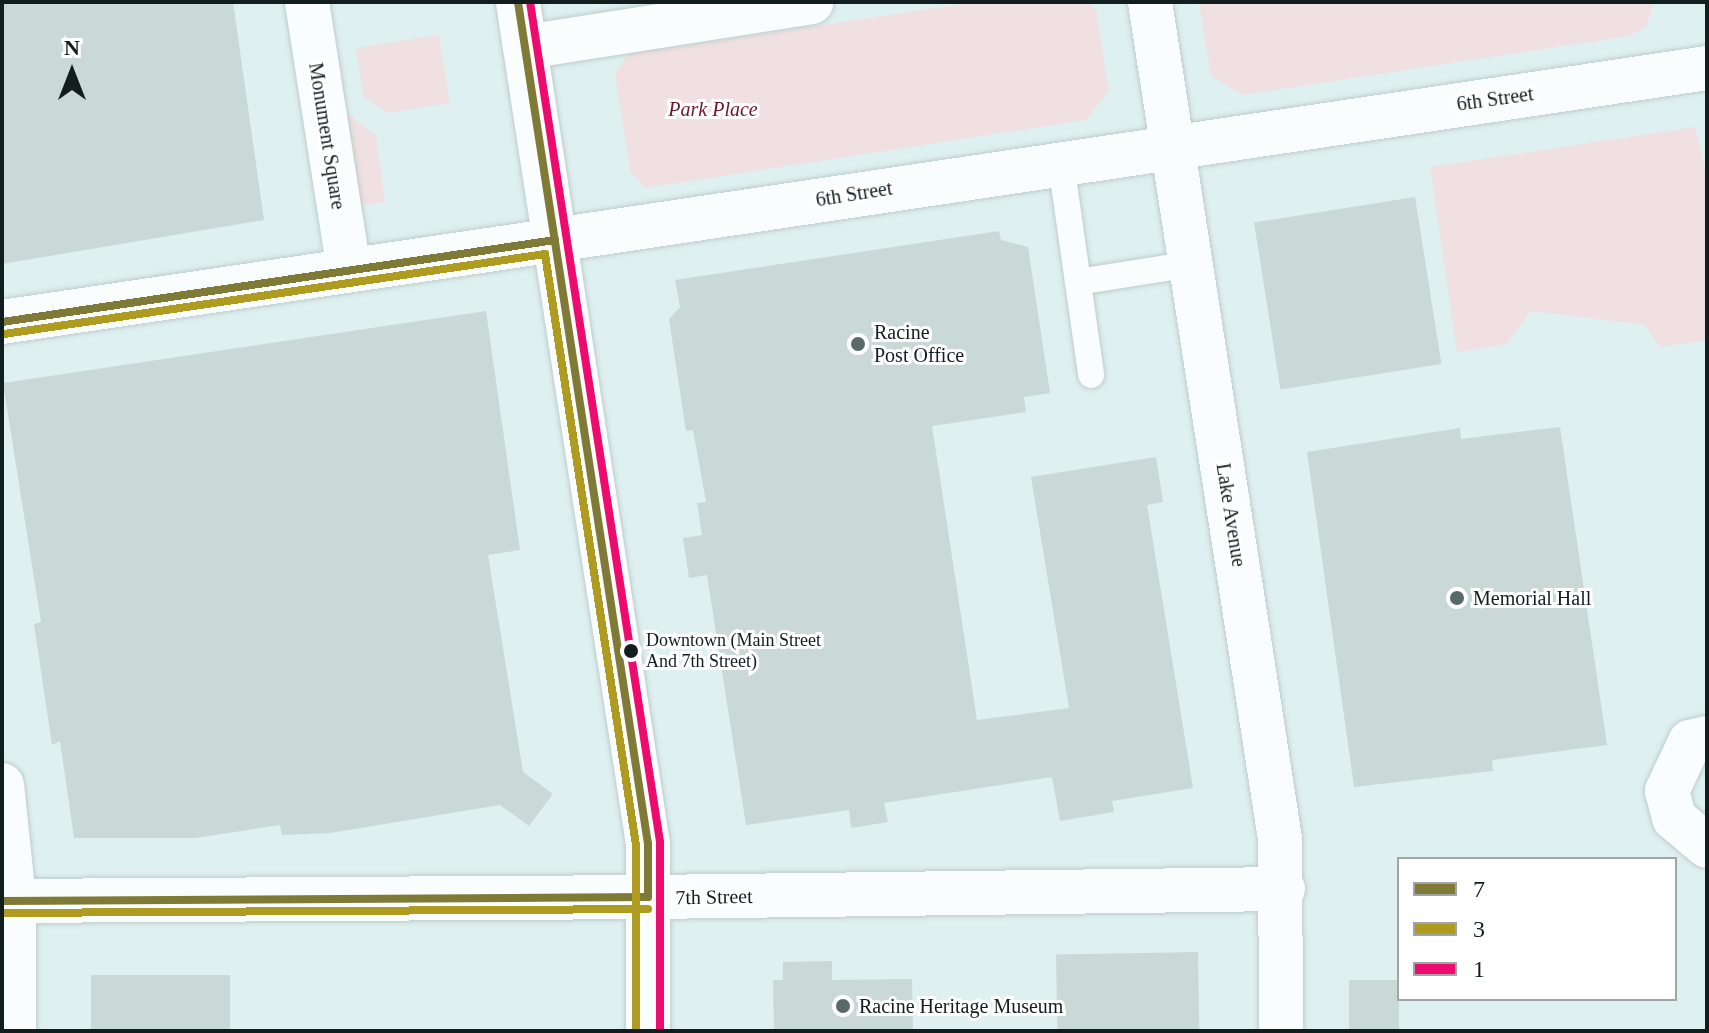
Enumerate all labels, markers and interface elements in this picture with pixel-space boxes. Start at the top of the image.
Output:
north arrow [32,32,112,112]
text: N [64,35,80,60]
street label: Monument Square [304,61,350,211]
street label: 6th Street [1455,82,1535,116]
park label: Park Place [668,97,758,121]
street label: 6th Street [814,176,894,212]
place label: Racine Post Office [874,320,964,367]
marker: Racine Post Office [849,335,867,353]
street label: Lake Avenue [1211,461,1251,569]
place label: Memorial Hall [1473,586,1591,610]
marker: Memorial Hall [1448,589,1466,607]
place label: Downtown (Main Street And 7th Street) [646,630,821,672]
marker: Downtown (Main Street And 7th Street) [623,643,639,659]
legend [1397,857,1677,1001]
text: 7 [1473,876,1485,902]
street label: 7th Street [675,884,753,910]
text: 3 [1473,916,1485,942]
text: 1 [1473,956,1485,982]
place label: Racine Heritage Museum [859,994,1063,1018]
marker: Racine Heritage Museum [834,997,852,1015]

